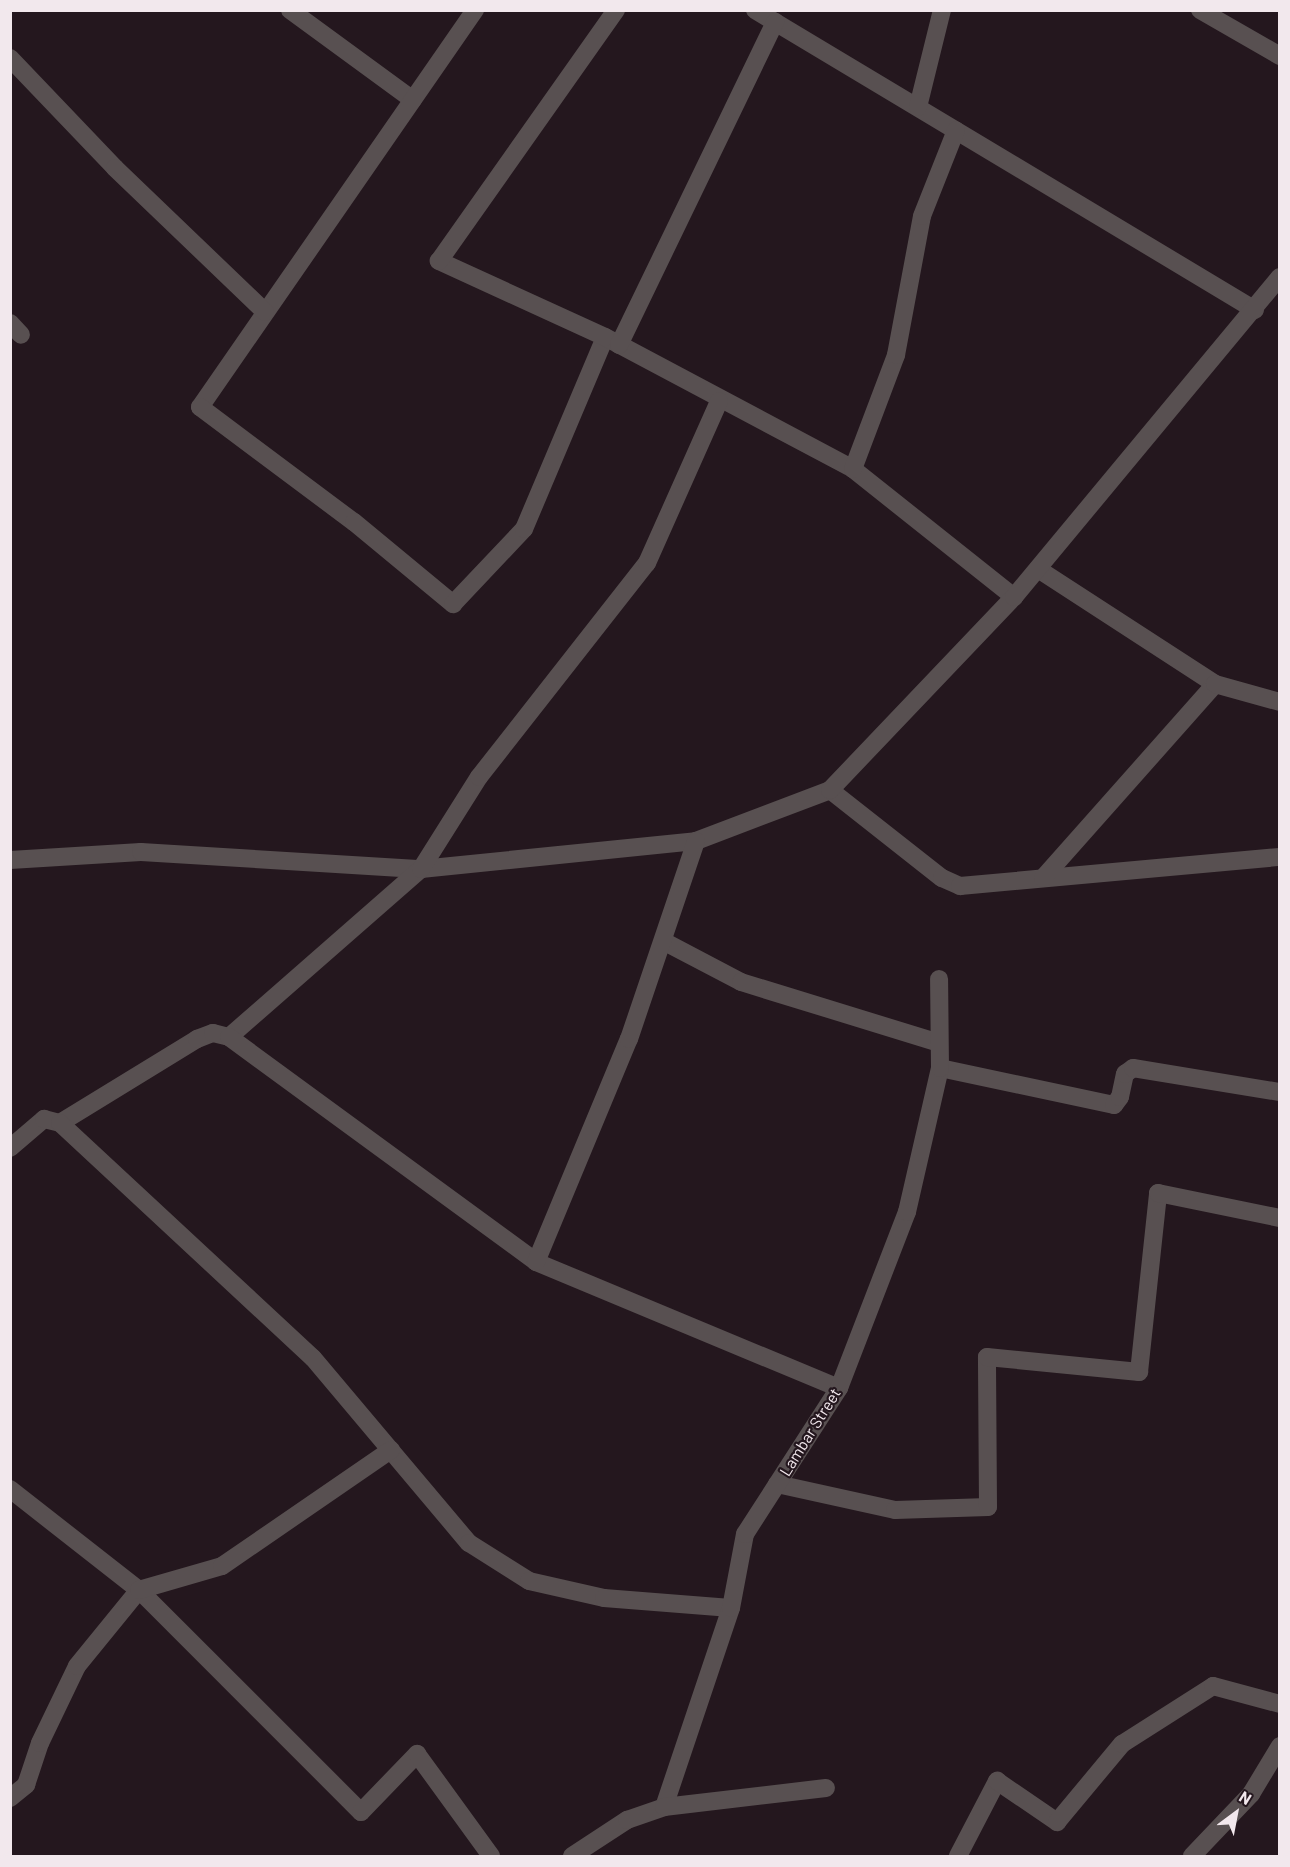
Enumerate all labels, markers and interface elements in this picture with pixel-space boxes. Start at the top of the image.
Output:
street label: Lambar Street [775,1384,845,1480]
north arrow [1206,1783,1266,1843]
text: N [1236,1786,1255,1808]

